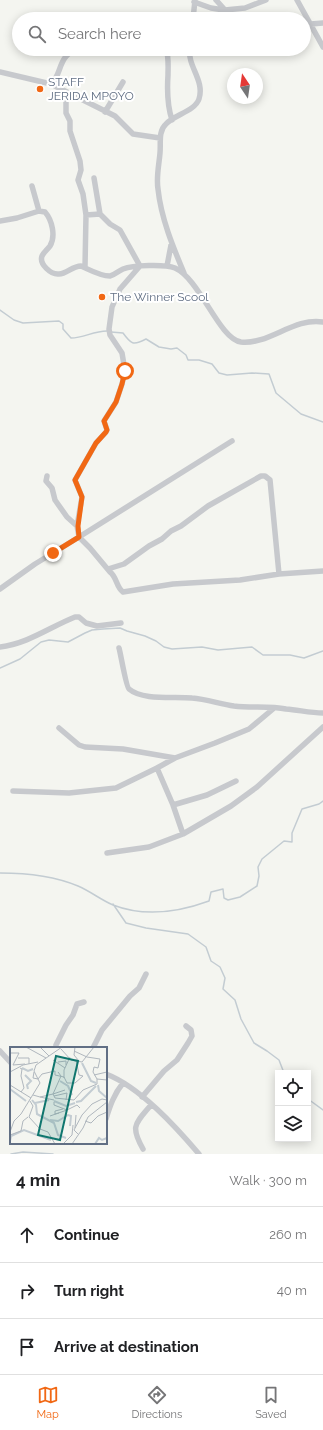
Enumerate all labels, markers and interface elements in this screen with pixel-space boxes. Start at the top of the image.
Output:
search box [12,12,311,56]
icon: search [26,23,48,45]
text: Search here [58,25,141,43]
north arrow [227,68,263,104]
place label: STAFF JERIDA MPOYO [48,75,134,103]
marker: STAFF JERIDA MPOYO [35,84,45,94]
place label: The Winner Scool [110,290,209,304]
marker: The Winner Scool [97,292,107,302]
route start [116,362,134,380]
route end [44,544,62,562]
inset map [10,1047,107,1144]
map controls [275,1070,311,1142]
button: locate [275,1070,311,1106]
button: layers [275,1106,311,1142]
text: 4 min [16,1170,60,1190]
text: Walk · 300 m [229,1173,307,1188]
icon: ahead [16,1224,38,1246]
text: Continue [54,1226,119,1244]
text: 260 m [269,1227,307,1242]
icon: right [16,1280,38,1302]
text: Turn right [54,1282,124,1300]
text: 40 m [277,1283,307,1298]
icon: arrive [16,1336,38,1358]
text: Arrive at destination [54,1338,199,1356]
tab: Map [36,1384,59,1421]
tab: Directions [132,1384,182,1421]
tab: Saved [255,1384,287,1421]

